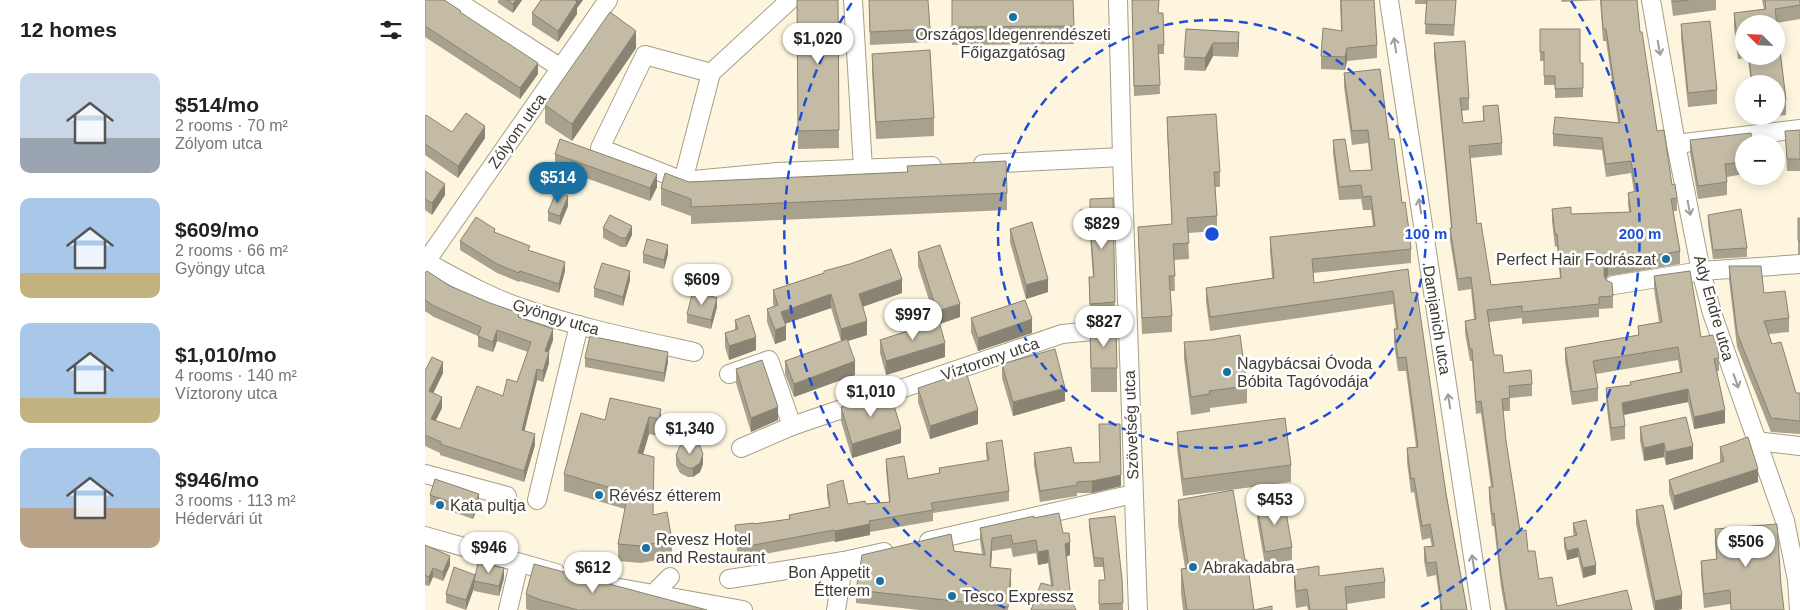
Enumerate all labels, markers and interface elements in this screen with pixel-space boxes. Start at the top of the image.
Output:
marker: Országos Idegenrendészeti Főigazgatósag [1007,11,1019,23]
north arrow [1735,15,1785,65]
map controls [1735,15,1785,185]
icon: filters [377,16,405,44]
text: 12 homes [20,18,117,41]
pin: $1,020 [777,22,859,65]
place label: Országos Idegenrendészeti Főigazgatósag [915,26,1111,61]
text: $1,020 [794,30,842,47]
one-way arrow [1390,37,1400,53]
one-way arrow [1655,40,1665,56]
button: + [1735,75,1785,125]
street label: Zólyom utca [485,90,549,172]
icon: home [60,93,120,153]
text: $514/mo [175,93,259,116]
text: 2 rooms · 70 m² [175,117,288,134]
text: Zólyom utca [175,135,262,152]
button: − [1735,135,1785,185]
pin: $514 [528,162,588,204]
text: $514 [540,169,576,186]
one-way arrow [1414,198,1424,214]
one-way arrow [1684,199,1694,215]
pin: $829 [1072,208,1132,250]
text: $829 [1084,215,1120,232]
icon: home [60,218,120,278]
text: $609/mo [175,218,259,241]
centre of rings [1203,225,1221,243]
text: 100 m [1405,225,1447,242]
text: 200 m [1619,225,1661,242]
text: 2 rooms · 66 m² [175,242,288,259]
place label: Perfect Hair Fodrászat [1496,251,1657,268]
marker: Perfect Hair Fodrászat [1660,253,1672,265]
street label: Ady Endre utca [1691,253,1737,363]
text: Gyöngy utca [175,260,265,277]
pin: $609 [672,264,732,306]
street label: Damjanich utca [1420,264,1454,376]
text: $609 [684,271,720,288]
street label: Gyöngy utca [511,296,602,338]
pin: $997 [883,298,943,341]
text: $997 [895,306,931,323]
pin: $827 [1074,306,1134,348]
text: $827 [1086,313,1122,330]
street label: Víztorony utca [939,334,1041,384]
icon: home [60,343,120,403]
text: $1,010/mo [175,343,277,366]
place label: Nagybácsai Óvoda Bóbita Tagóvodája [1237,354,1372,390]
marker: Nagybácsai Óvoda Bóbita Tagóvodája [1221,366,1233,378]
text: 4 rooms · 140 m² [175,367,297,384]
street label: Szövetség utca [1121,370,1141,480]
one-way arrow [1731,373,1741,389]
pin: $1,010 [830,376,912,418]
text: $1,010 [847,383,895,400]
text: Víztorony utca [175,385,277,402]
one-way arrow [1444,393,1454,409]
pin: $1,340 [649,412,731,455]
text: $1,340 [666,420,714,437]
icon: home [60,468,120,528]
text: $946/mo [175,468,259,491]
pin: $453 [1245,484,1305,526]
place label: Révész étterem [609,487,721,504]
marker: Révész étterem [593,489,605,501]
text: $453 [1257,491,1293,508]
text: 3 rooms · 113 m² [175,492,296,509]
place label: Kata pultja [450,497,526,514]
marker: Kata pultja [434,499,446,511]
text: Hédervári út [175,510,262,527]
pin: $506 [1716,526,1776,568]
place label: Revesz Hotel and Restaurant [656,531,766,566]
pin: $946 [459,532,519,574]
text: $506 [1728,533,1764,550]
text: $946 [471,539,507,556]
marker: Revesz Hotel and Restaurant [640,542,652,554]
pin: $612 [563,552,623,594]
one-way arrow [1468,554,1478,570]
text: $612 [575,559,611,576]
place label: Abrakadabra [1203,559,1295,576]
marker: Abrakadabra [1187,561,1199,573]
place label: Bon Appetit Étterem [788,564,871,599]
marker: Bon Appetit Étterem [874,575,886,587]
place label: Tesco Expressz [962,588,1074,605]
marker: Tesco Expressz [946,590,958,602]

